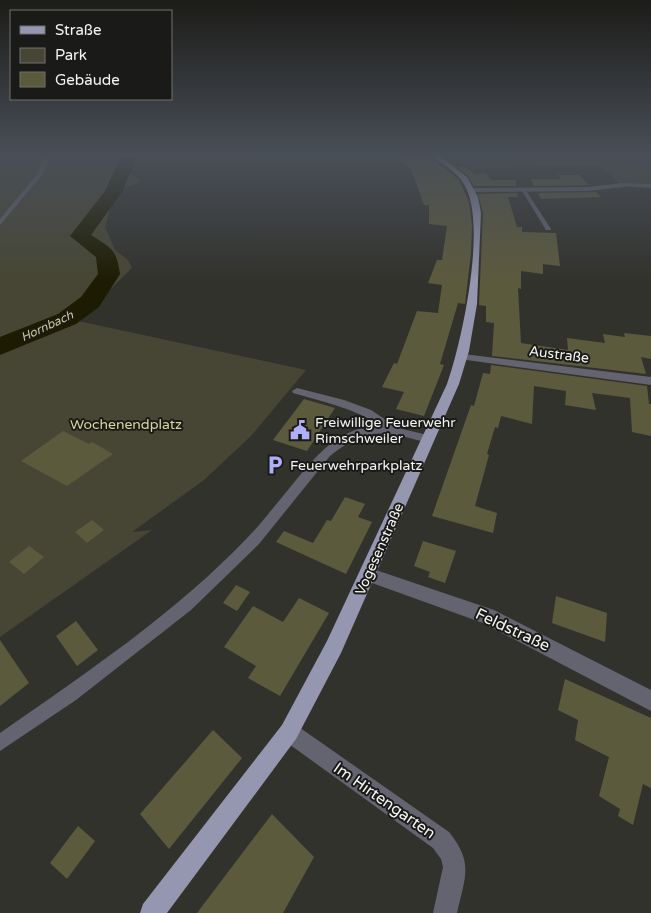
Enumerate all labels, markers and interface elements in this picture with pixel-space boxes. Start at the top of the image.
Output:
legend [10,10,172,100]
text: Straße [55,21,101,39]
text: Park [55,46,87,64]
text: Gebäude [55,71,120,89]
water label: Hornbach [19,308,76,344]
street label: Austraße [528,342,590,367]
place label: Freiwillige Feuerwehr Rimschweiler [315,414,456,447]
park label: Wochenendplatz [70,416,182,433]
public building icon: Freiwillige Feuerwehr Rimschweiler [289,419,311,441]
parking icon: Feuerwehrparkplatz [264,454,286,476]
place label: Feuerwehrparkplatz [290,457,423,474]
street label: Vogesenstraße [352,500,407,598]
street label: Feldstraße [472,604,553,656]
street label: Im Hirtengarten [329,758,439,843]

